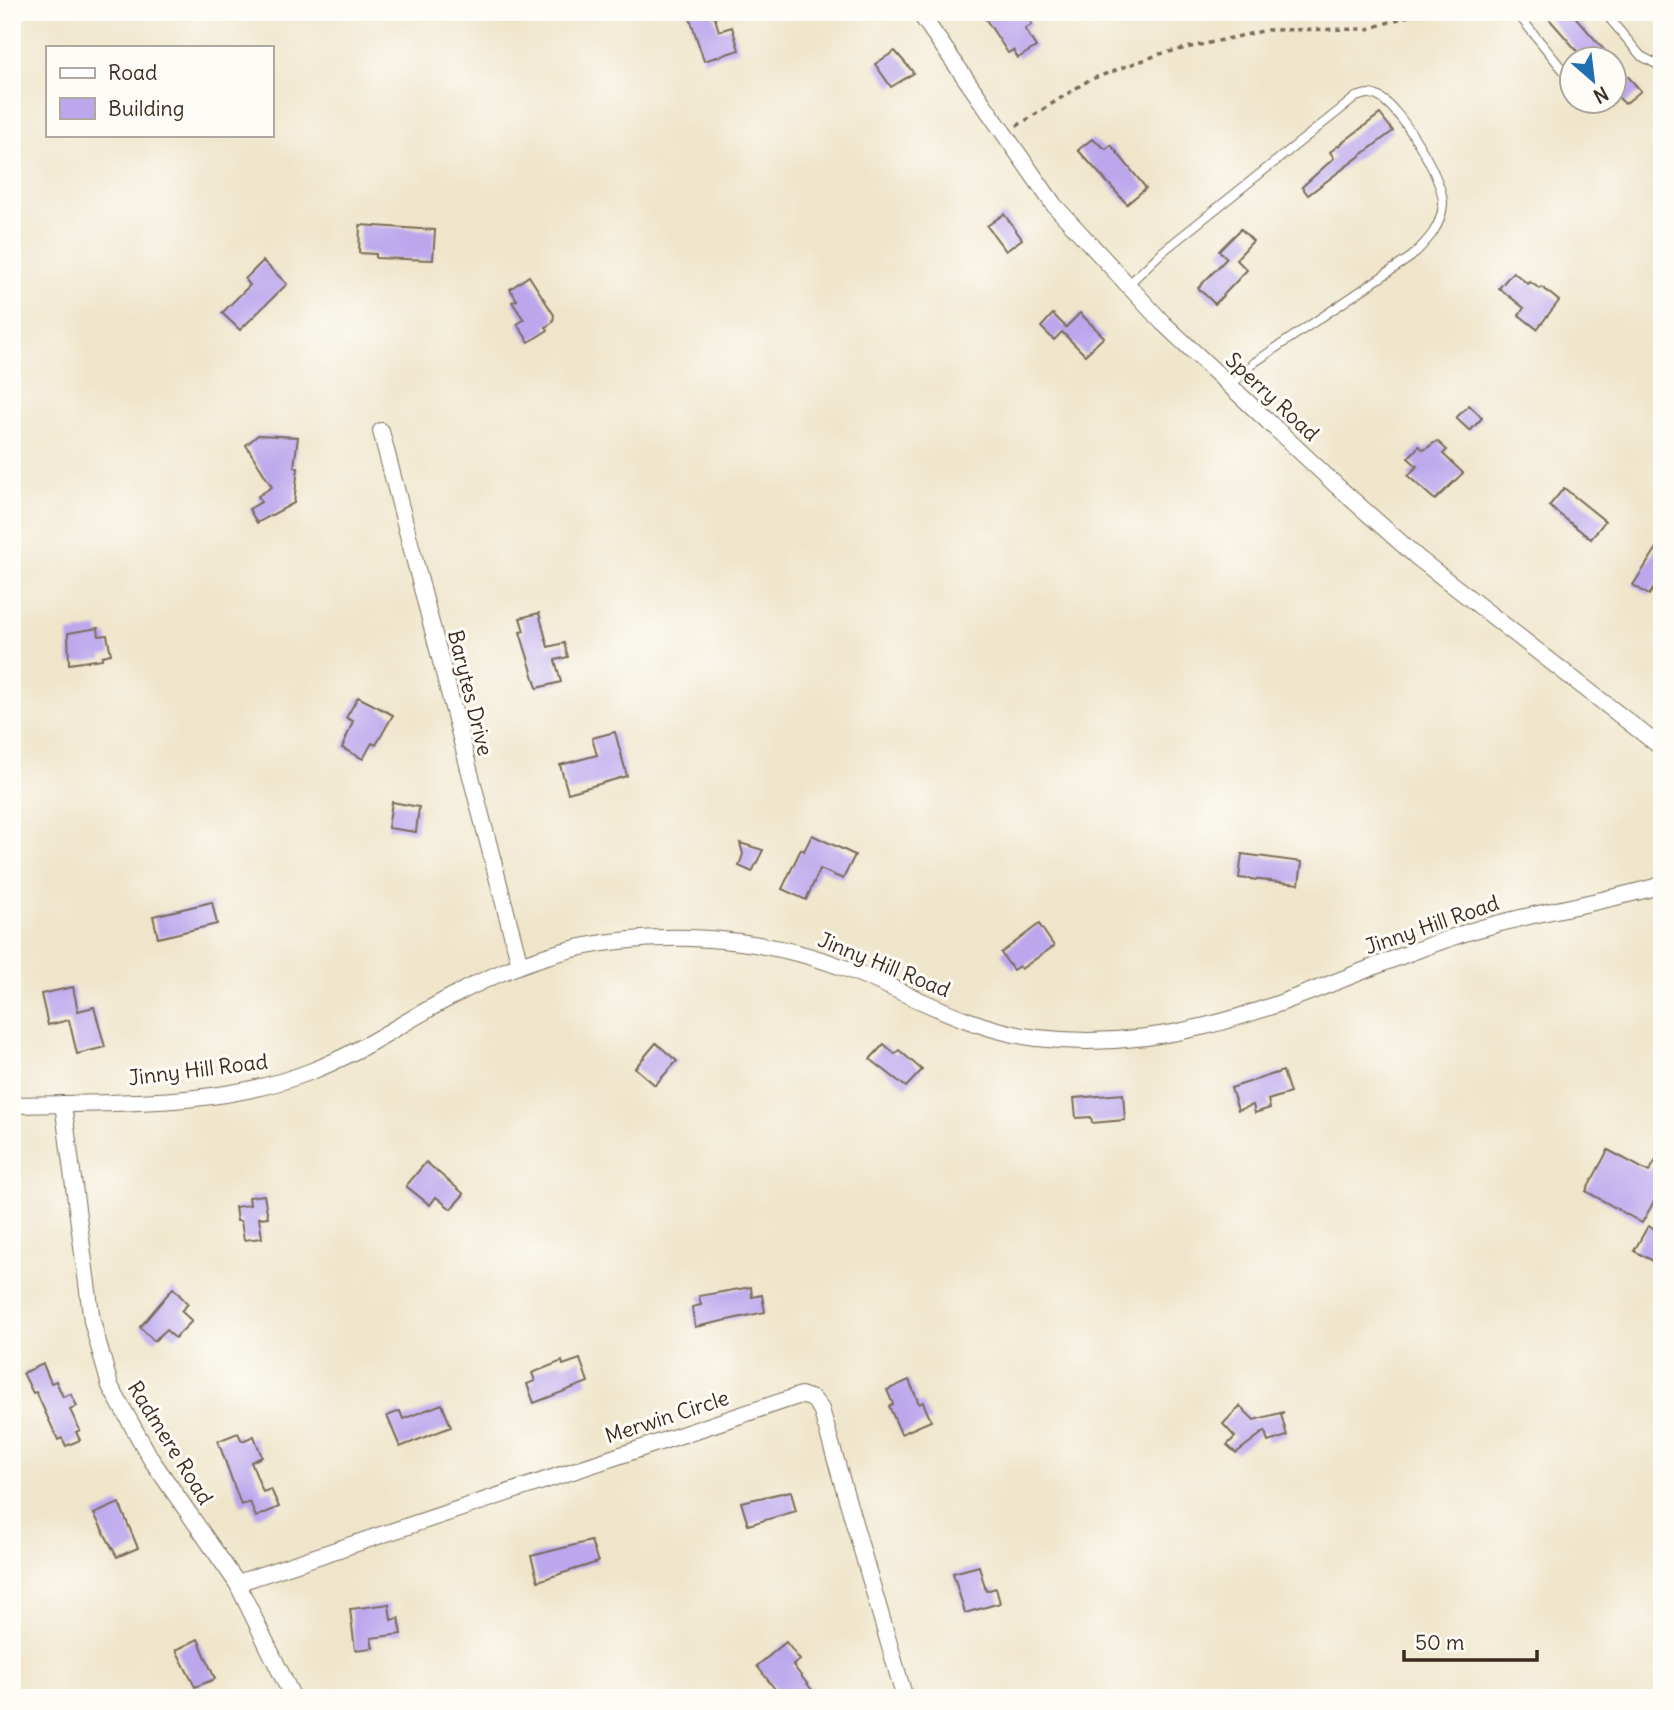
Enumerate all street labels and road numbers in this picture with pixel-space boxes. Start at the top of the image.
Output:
street label: Sperry Road [1220,346,1325,447]
street label: Barytes Drive [442,627,499,759]
street label: Jinny Hill Road [1361,889,1502,960]
street label: Jinny Hill Road [814,926,954,1003]
street label: Jinny Hill Road [127,1048,269,1091]
street label: Radmere Road [122,1376,219,1510]
street label: Merwin Circle [601,1384,732,1449]

